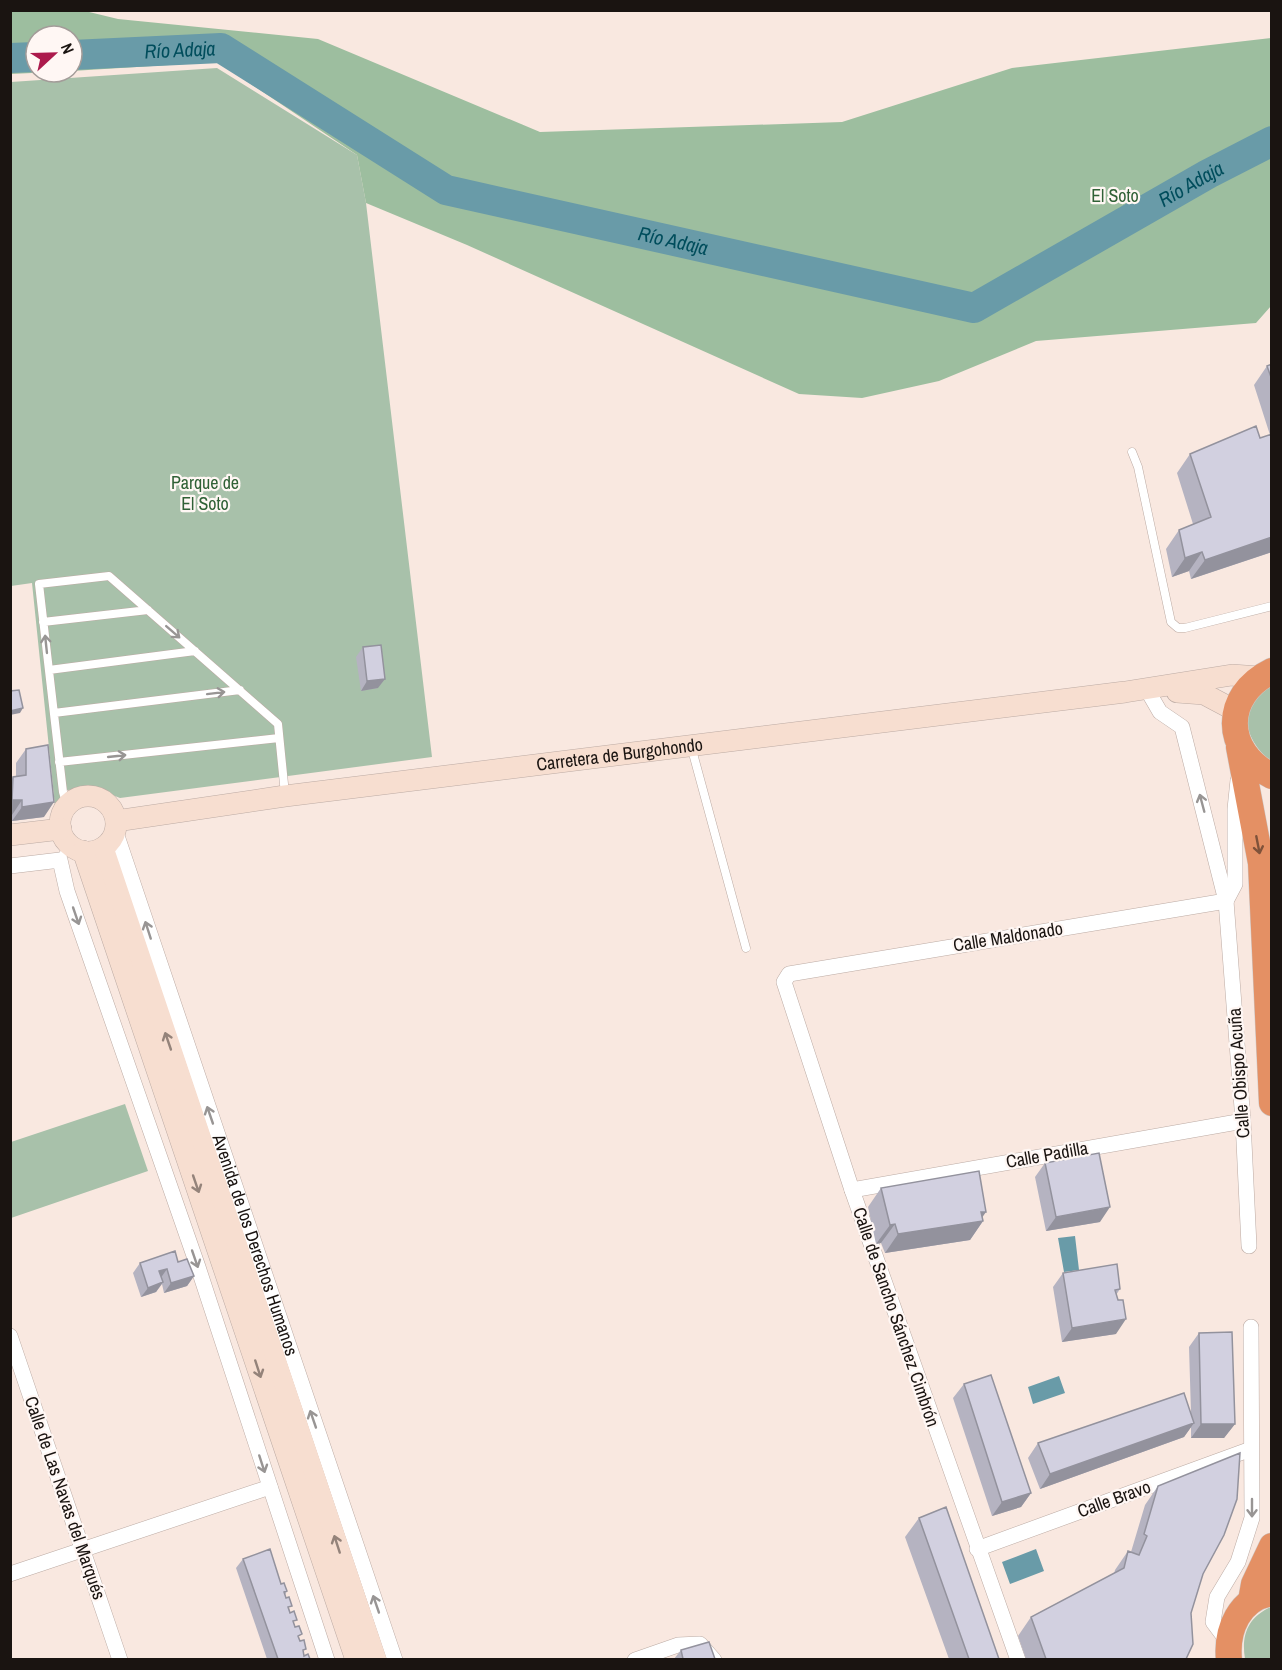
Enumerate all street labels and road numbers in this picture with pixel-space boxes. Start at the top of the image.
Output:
street label: Carretera de Burgohondo [535,731,704,777]
street label: Calle Maldonado [951,915,1065,958]
street label: Calle Obispo Acuña [1221,1007,1256,1139]
street label: Avenida de los Derechos Humanos [206,1130,304,1359]
street label: Calle Padilla [1004,1135,1090,1174]
street label: Calle de Sancho Sánchez Cimbrón [847,1204,946,1430]
street label: Calle de Las Navas del Marqués [19,1393,112,1603]
street label: Calle Bravo [1074,1474,1154,1523]

